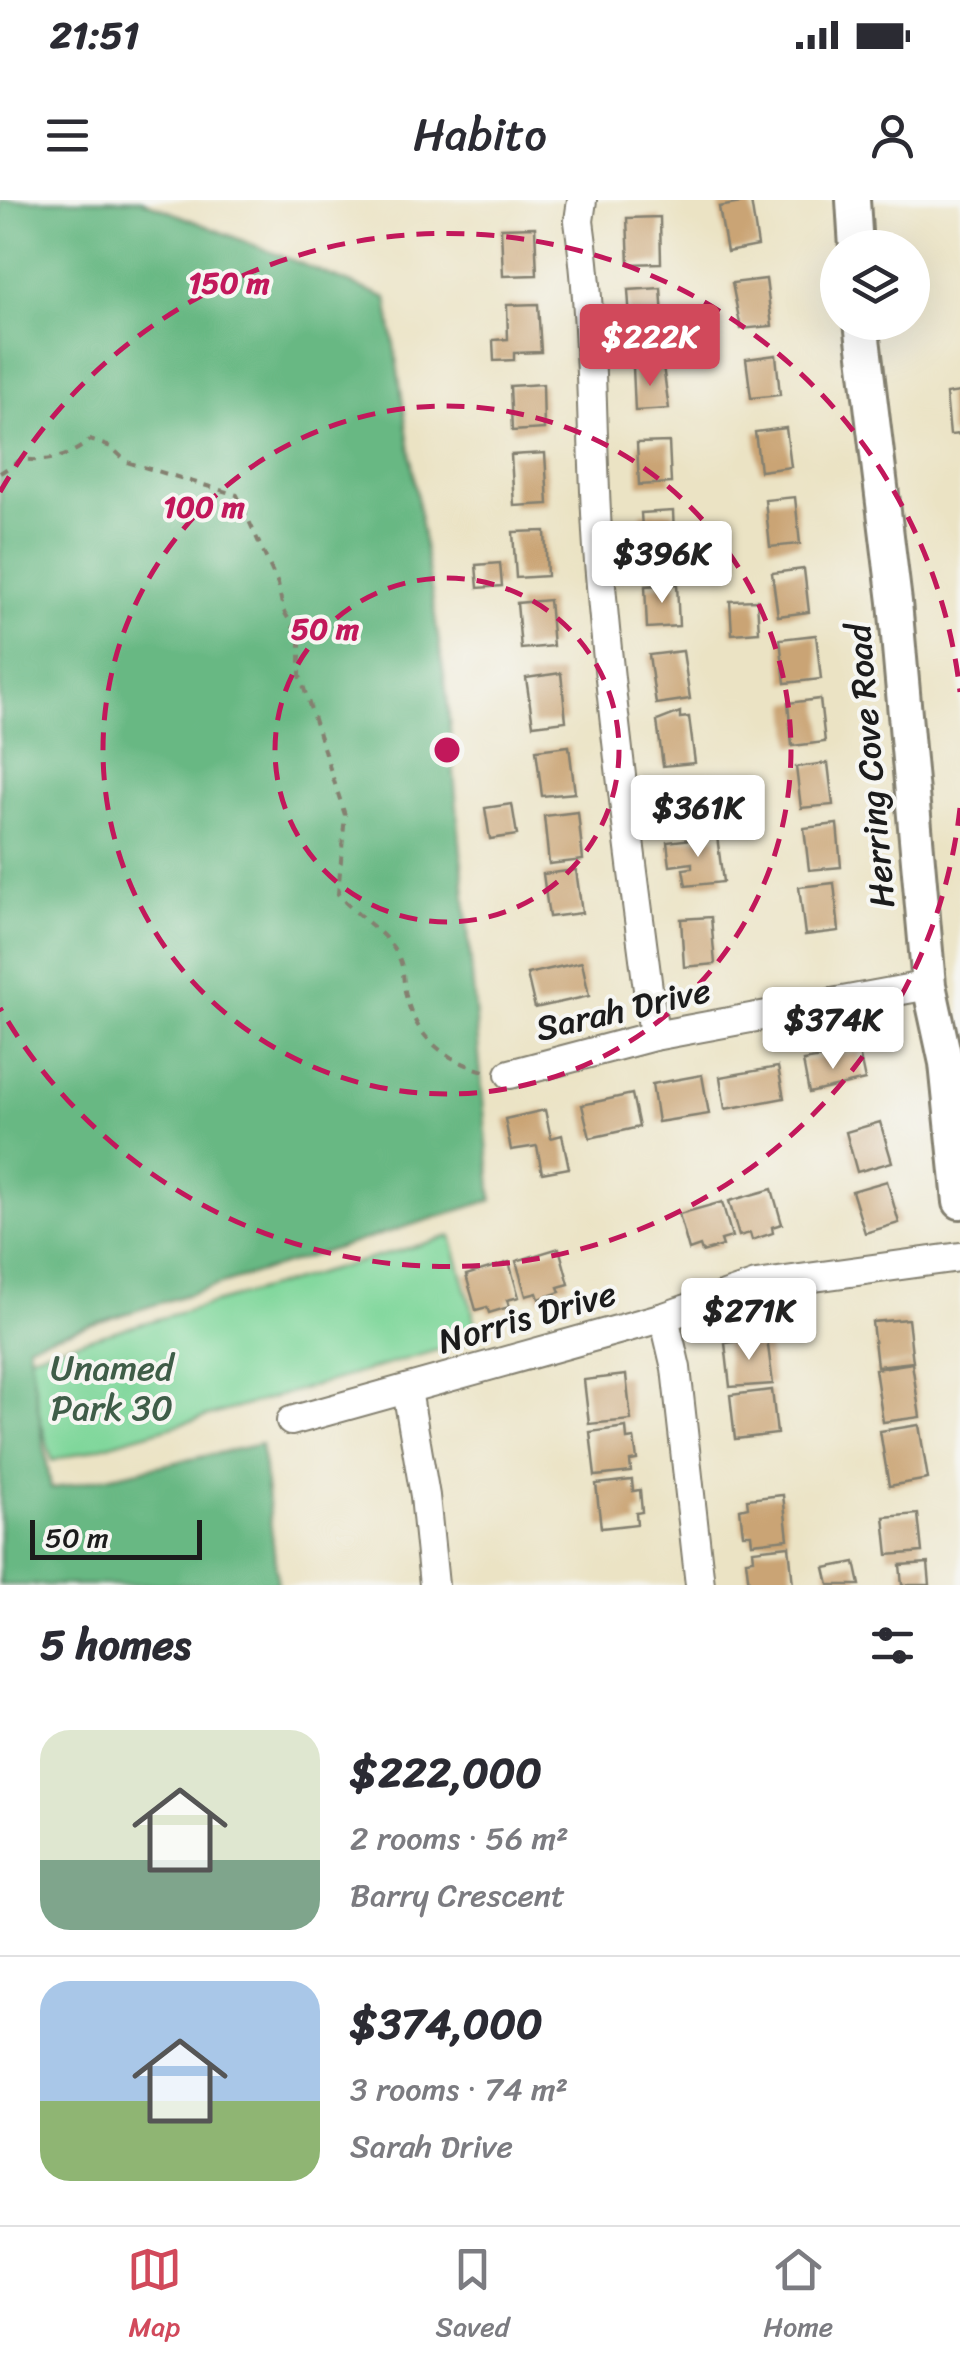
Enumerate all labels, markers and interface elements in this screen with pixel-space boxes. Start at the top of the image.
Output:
text: 21:51 [50,2,139,69]
text: Habito [413,95,547,175]
icon: menu [40,108,95,163]
icon: person [865,108,920,163]
map controls [820,230,930,340]
button: layers [820,230,930,340]
text: 150 m [189,256,270,310]
pin: $222K [580,304,720,389]
text: $222K [602,308,698,365]
text: 100 m [163,480,245,534]
pin: $396K [592,521,732,606]
text: $396K [614,525,710,582]
text: 50 m [291,602,359,656]
street label: Herring Cove Road [826,619,913,910]
centre of rings [429,732,465,768]
pin: $361K [628,775,768,860]
text: $361K [653,779,743,836]
street label: Sarah Drive [529,959,717,1059]
pin: $374K [763,987,903,1072]
text: $374K [785,991,881,1048]
street label: Norris Drive [430,1262,624,1372]
pin: $271K [679,1278,819,1363]
text: $271K [703,1282,795,1339]
park label: Unamed Park 30 [51,1337,176,1439]
text: 50 m [45,1513,109,1562]
scale bar [30,1515,202,1560]
text: 5 homes [40,1608,191,1682]
icon: filters [865,1618,920,1673]
text: $222,000 [350,1736,542,1810]
icon: home [120,1770,240,1890]
text: 2 rooms · 56 m² [350,1810,569,1867]
text: Barry Crescent [350,1867,565,1924]
text: $374,000 [350,1987,543,2061]
icon: home [120,2021,240,2141]
text: 3 rooms · 74 m² [350,2061,568,2118]
text: Sarah Drive [350,2118,513,2175]
tab: Map [127,2242,182,2351]
tab: Saved [436,2242,509,2351]
tab: Home [763,2242,833,2351]

